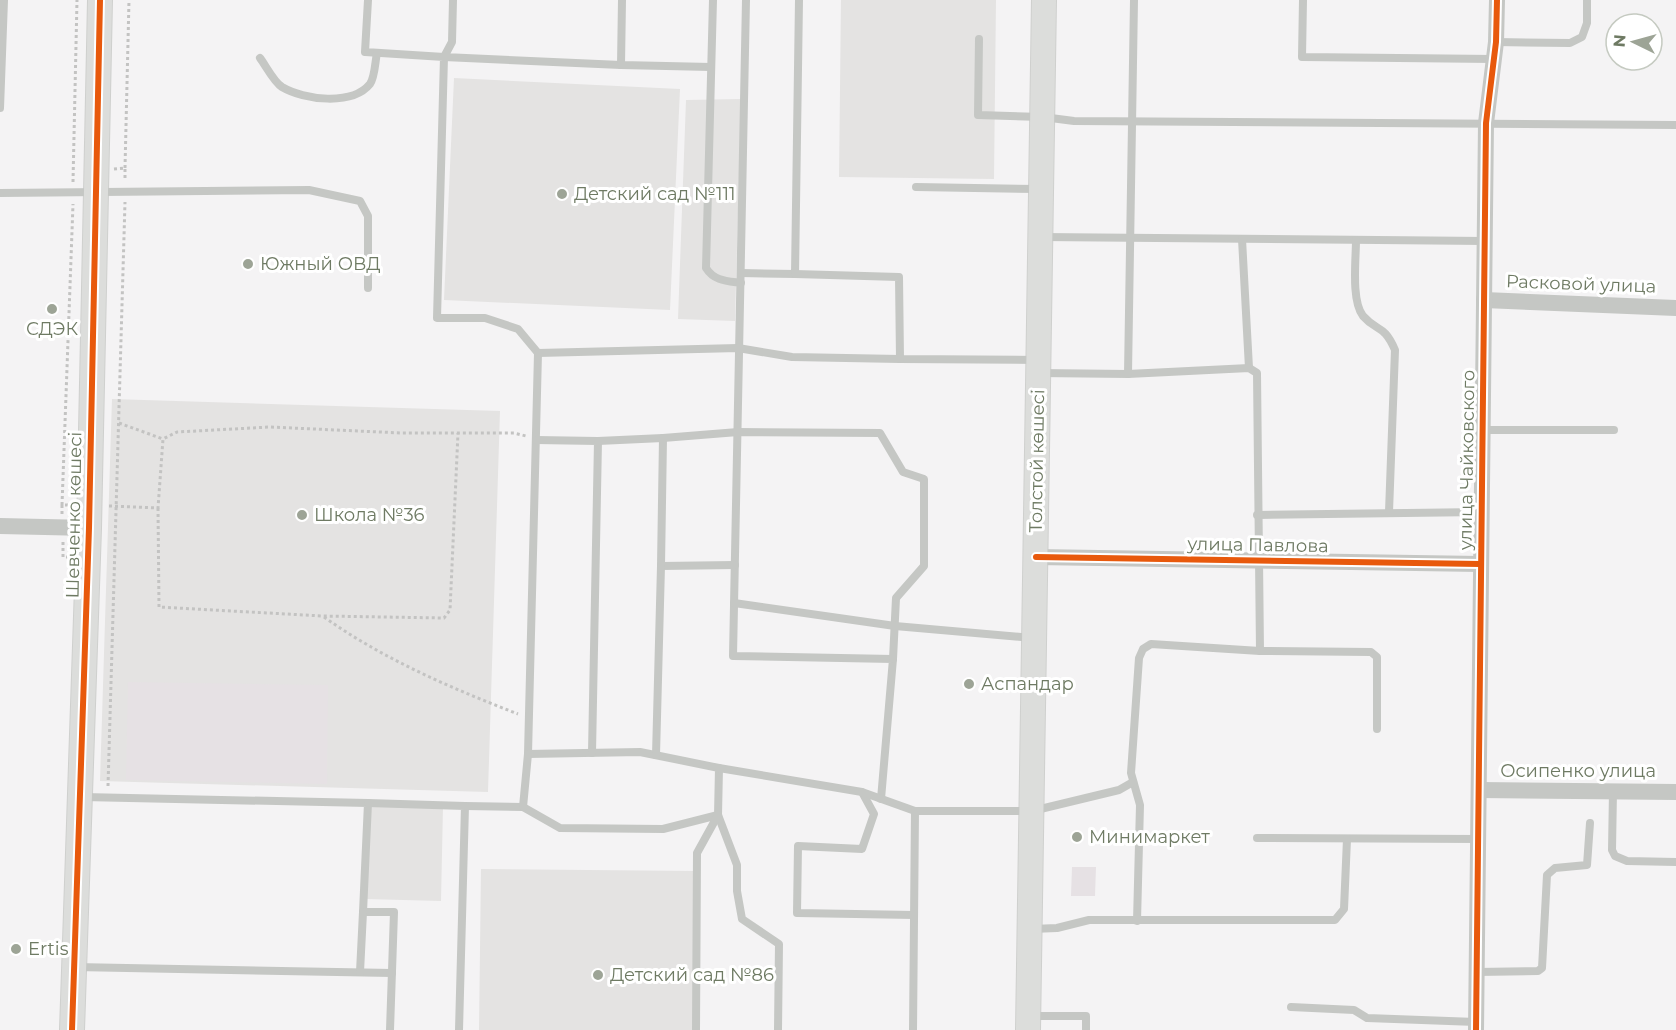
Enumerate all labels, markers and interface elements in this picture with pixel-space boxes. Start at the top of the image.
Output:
north arrow [1604,12,1664,72]
text: N [1610,33,1630,48]
place label: Детский сад №111 [574,183,736,205]
marker: Детский сад №111 [555,187,569,201]
place label: Южный ОВД [260,253,381,275]
marker: Южный ОВД [241,257,255,271]
street label: Расковой улица [1505,270,1657,298]
marker: СДЭК [45,302,59,316]
place label: СДЭК [26,318,78,340]
street label: улица Чайковского [1454,370,1480,551]
street label: Толстой көшесі [1025,389,1049,533]
street label: Шевченко көшесі [62,432,86,598]
place label: Школа №36 [314,504,425,526]
marker: Школа №36 [295,508,309,522]
street label: улица Павлова [1186,533,1329,557]
place label: Аспандар [981,673,1074,695]
marker: Аспандар [962,677,976,691]
street label: Осипенко улица [1500,760,1656,782]
place label: Минимаркет [1089,826,1210,848]
marker: Минимаркет [1070,830,1084,844]
place label: Ertis [28,938,69,960]
marker: Ertis [9,942,23,956]
place label: Детский сад №86 [610,964,774,986]
marker: Детский сад №86 [591,968,605,982]

